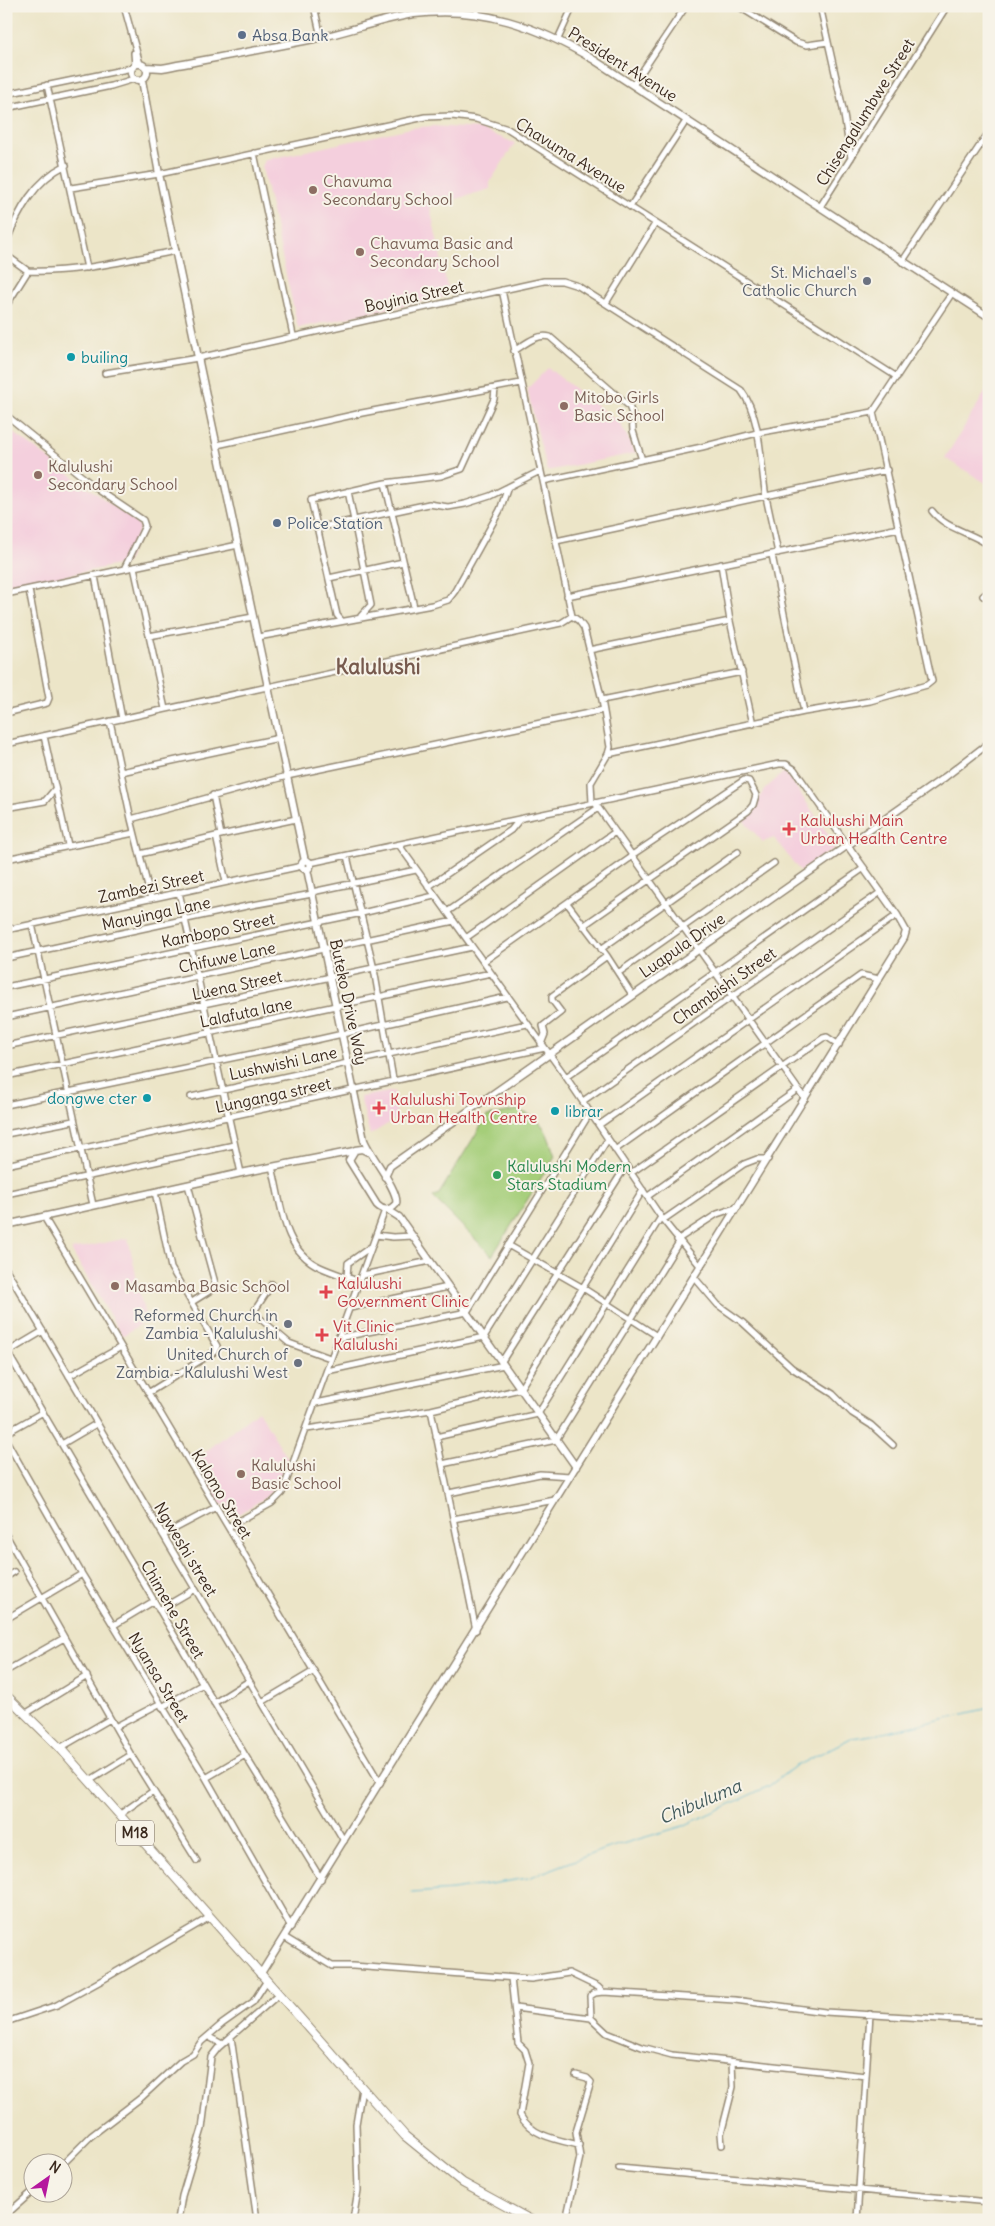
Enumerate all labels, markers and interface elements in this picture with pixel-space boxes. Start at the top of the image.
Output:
street label: President Avenue [565,22,681,106]
place label: Absa Bank [252,25,328,45]
marker: Absa Bank [236,29,248,41]
street label: Chisengalumbwe Street [811,34,919,189]
street label: Chavuma Avenue [512,113,630,197]
place label: Chavuma Secondary School [323,171,453,209]
marker: Chavuma Secondary School [307,184,319,196]
place label: Chavuma Basic and Secondary School [370,233,513,271]
marker: Chavuma Basic and Secondary School [354,246,366,258]
place label: St. Michael's Catholic Church [742,262,857,300]
marker: St. Michael's Catholic Church [861,275,873,287]
street label: Boyinia Street [363,276,466,316]
place label: builing [81,347,128,367]
marker: builing [65,351,77,363]
place label: Mitobo Girls Basic School [574,387,664,425]
marker: Mitobo Girls Basic School [558,400,570,412]
place label: Kalulushi Secondary School [48,456,178,494]
marker: Kalulushi Secondary School [32,469,44,481]
place label: Police Station [287,513,383,533]
marker: Police Station [271,517,283,529]
district label: Kalulushi [335,653,421,680]
place label: Kalulushi Main Urban Health Centre [800,810,947,848]
marker: Kalulushi Main Urban Health Centre [782,822,796,836]
street label: Zambezi Street [96,865,206,907]
street label: Manyinga Lane [100,892,212,934]
street label: Kambopo Street [159,908,277,952]
street label: Luapula Drive [635,908,729,982]
street label: Chifuwe Lane [177,937,277,977]
street label: Buteko Drive Way [326,937,372,1067]
street label: Chambishi Street [668,942,780,1029]
street label: Luena Street [190,966,284,1004]
street label: Lalafuta lane [198,992,294,1032]
street label: Lushwishi Lane [227,1042,339,1084]
street label: Lunganga street [213,1073,333,1117]
place label: dongwe cter [47,1088,137,1108]
place label: Kalulushi Township Urban Health Centre [390,1089,537,1127]
marker: dongwe cter [141,1092,153,1104]
marker: Kalulushi Township Urban Health Centre [372,1101,386,1115]
place label: librar [565,1101,603,1121]
marker: librar [549,1105,561,1117]
place label: Kalulushi Modern Stars Stadium [507,1156,631,1194]
marker: Kalulushi Modern Stars Stadium [491,1169,503,1181]
place label: Kalulushi Government Clinic [337,1273,469,1311]
place label: Masamba Basic School [125,1276,290,1296]
marker: Masamba Basic School [109,1280,121,1292]
marker: Kalulushi Government Clinic [319,1285,333,1299]
place label: Reformed Church in Zambia - Kalulushi [134,1305,278,1343]
place label: Vit Clinic Kalulushi [333,1316,398,1354]
marker: Reformed Church in Zambia - Kalulushi [282,1318,294,1330]
marker: Vit Clinic Kalulushi [315,1328,329,1342]
place label: United Church of Zambia - Kalulushi West [116,1344,289,1382]
marker: United Church of Zambia - Kalulushi West [292,1357,304,1369]
street label: Kalomo Street [187,1446,257,1543]
place label: Kalulushi Basic School [251,1455,341,1493]
marker: Kalulushi Basic School [235,1468,247,1480]
street label: Ngweshi street [150,1498,222,1600]
street label: Chimene Street [137,1556,210,1662]
street label: Nyansa Street [124,1628,194,1726]
water label: Chibuluma [655,1773,746,1829]
road number: M18 [116,1820,154,1846]
north arrow [22,2154,72,2204]
text: N [46,2157,64,2177]

